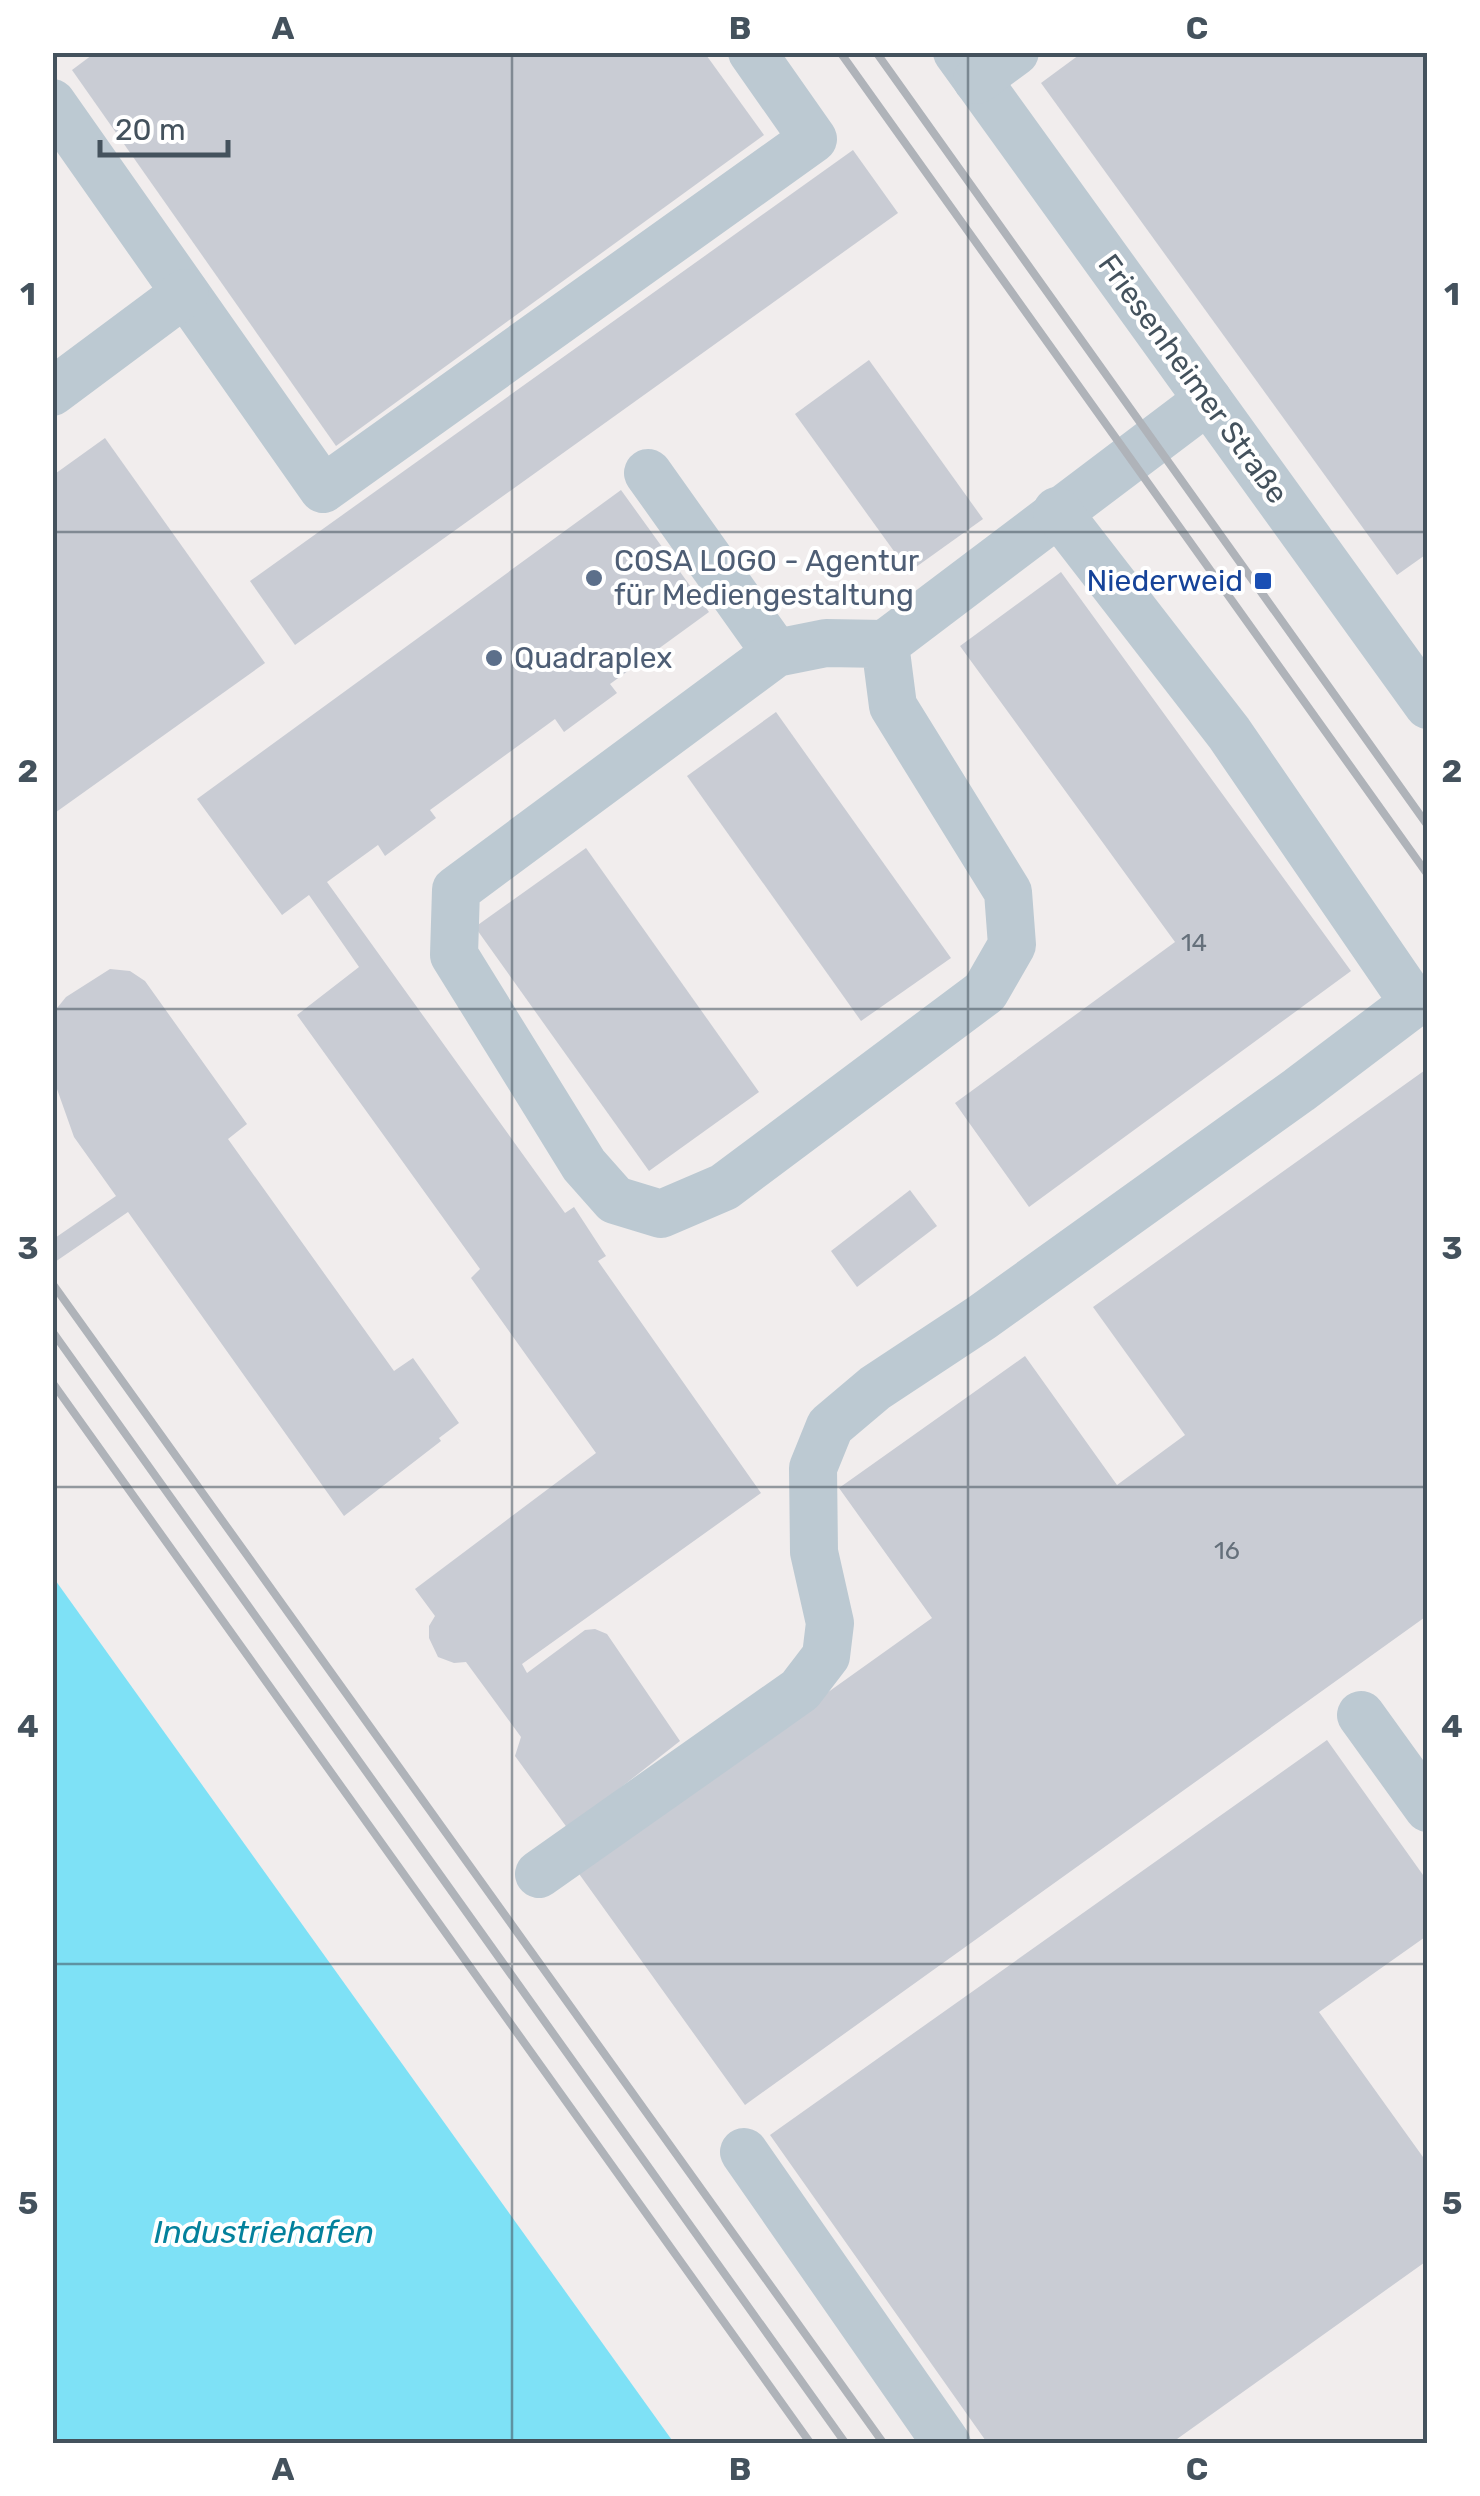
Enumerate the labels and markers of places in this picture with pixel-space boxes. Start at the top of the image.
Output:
place label: COSA LOGO - Agentur für Mediengestaltung [614,543,920,613]
place label: Niederweid [1086,563,1243,599]
marker: COSA LOGO - Agentur für Mediengestaltung [583,567,605,589]
marker: Niederweid [1252,570,1274,592]
place label: Quadraplex [514,640,672,676]
marker: Quadraplex [483,647,505,669]

